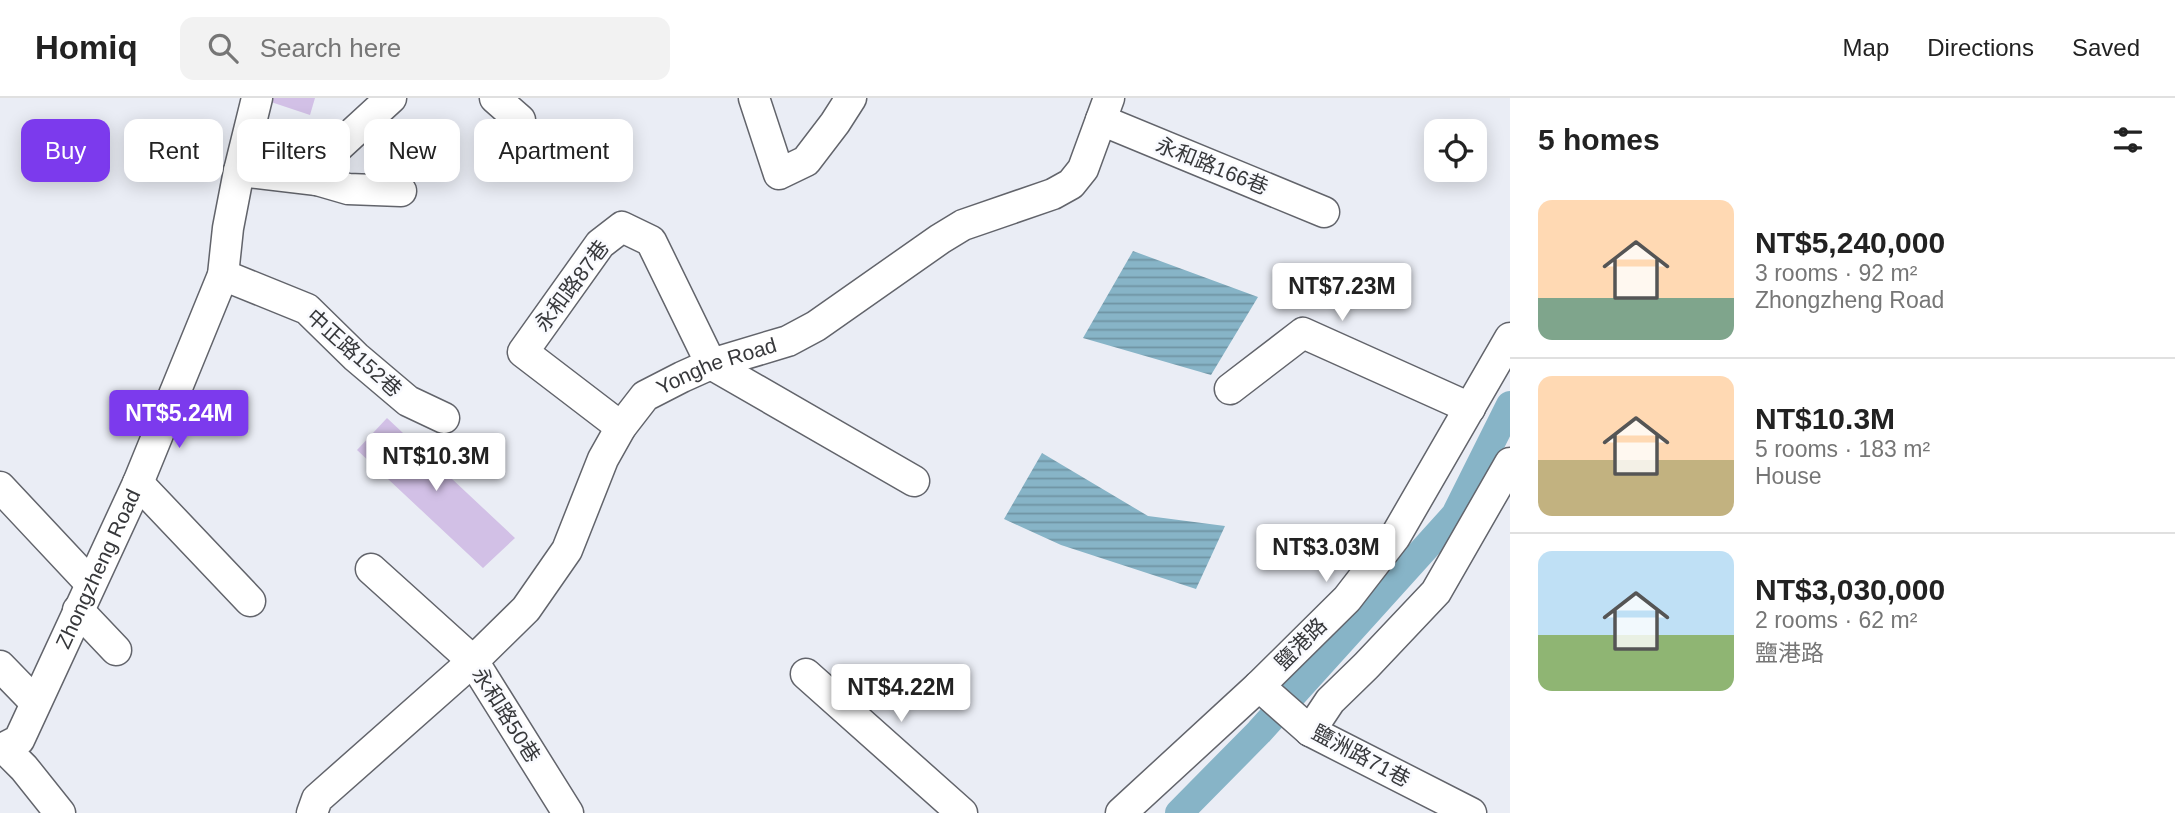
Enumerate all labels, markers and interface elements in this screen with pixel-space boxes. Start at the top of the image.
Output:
search box [180,17,670,80]
text: Homiq [35,29,138,66]
icon: search [204,29,242,67]
text: Search here [260,33,401,63]
text: Map [1843,34,1889,61]
text: Directions [1927,34,2034,61]
text: Saved [2072,34,2140,61]
chip: Buy [21,119,110,182]
chip: Rent [124,119,223,182]
chip: Filters [237,119,350,182]
chip: New [364,119,460,182]
chip: Apartment [474,119,633,182]
map controls [1424,119,1487,182]
button: locate [1424,119,1487,182]
icon: filters [2109,121,2147,159]
text: 5 homes [1538,123,1660,156]
street label: 永和路166巷 [1153,133,1272,198]
text: NT$5,240,000 [1755,226,1945,259]
icon: home [1594,228,1678,312]
street label: 永和路87巷 [530,236,613,335]
text: 3 rooms · 92 m² [1755,260,1917,286]
pin: NT$7.23M [1270,264,1414,323]
text: NT$7.23M [1288,273,1396,299]
text: Zhongzheng Road [1755,287,1944,313]
street label: 中正路152巷 [302,304,406,401]
street label: Yonghe Road [653,333,779,399]
pin: NT$5.24M [107,390,251,450]
text: NT$5.24M [125,400,233,426]
text: NT$10.3M [1755,402,1895,435]
icon: home [1594,404,1678,488]
pin: NT$10.3M [364,434,508,493]
text: 5 rooms · 183 m² [1755,436,1930,462]
text: NT$10.3M [382,443,490,469]
text: House [1755,463,1821,489]
street label: Zhongzheng Road [51,485,145,652]
pin: NT$3.03M [1254,524,1398,584]
text: NT$3.03M [1272,534,1380,560]
text: NT$3,030,000 [1755,573,1945,606]
icon: home [1594,579,1678,663]
text: 2 rooms · 62 m² [1755,607,1917,633]
street label: 鹽港路 [1270,613,1331,674]
text: 鹽港路 [1755,640,1824,666]
street label: 永和路50巷 [468,663,545,766]
pin: NT$4.22M [829,664,973,724]
text: NT$4.22M [847,674,955,700]
street label: 鹽洲路71巷 [1308,720,1414,791]

